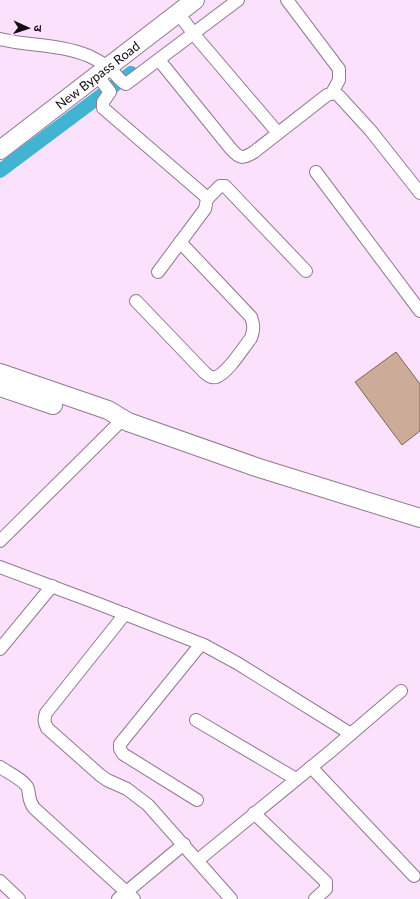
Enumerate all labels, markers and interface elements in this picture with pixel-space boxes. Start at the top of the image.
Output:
north arrow [8,8,48,48]
text: उ [32,25,45,33]
street label: New Bypass Road [52,38,143,112]

